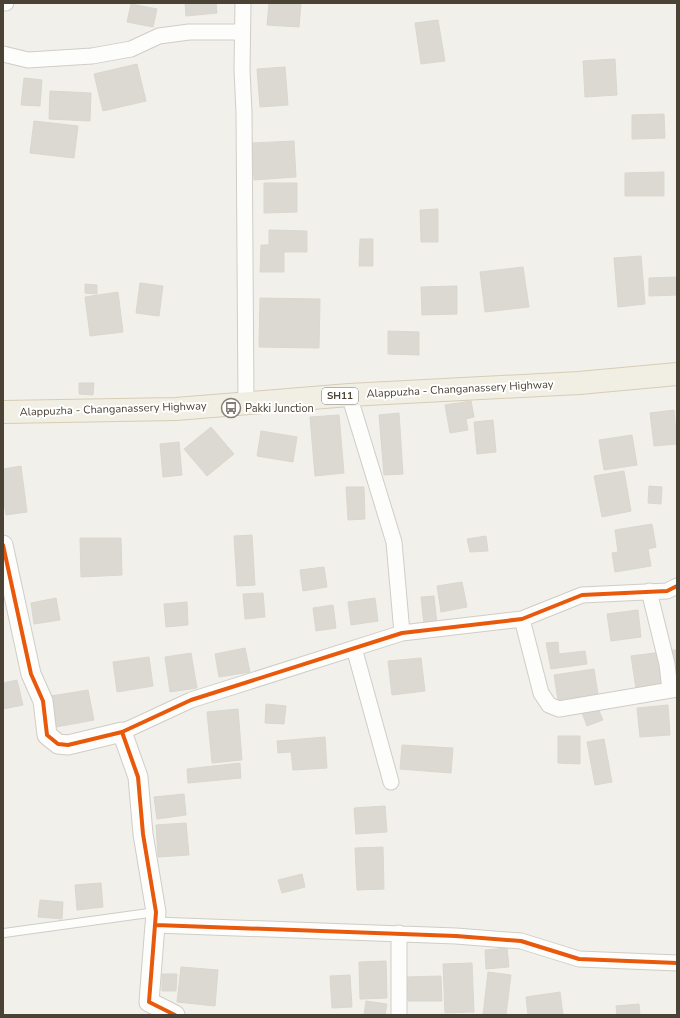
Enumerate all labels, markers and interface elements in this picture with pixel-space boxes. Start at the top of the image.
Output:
street label: Alappuzha - Changanassery Highway [366,377,554,401]
road number: SH11 [322,388,358,404]
bus stop icon: Pakki Junction [220,397,242,419]
street label: Alappuzha - Changanassery Highway [19,398,207,420]
place label: Pakki Junction [245,401,314,416]

